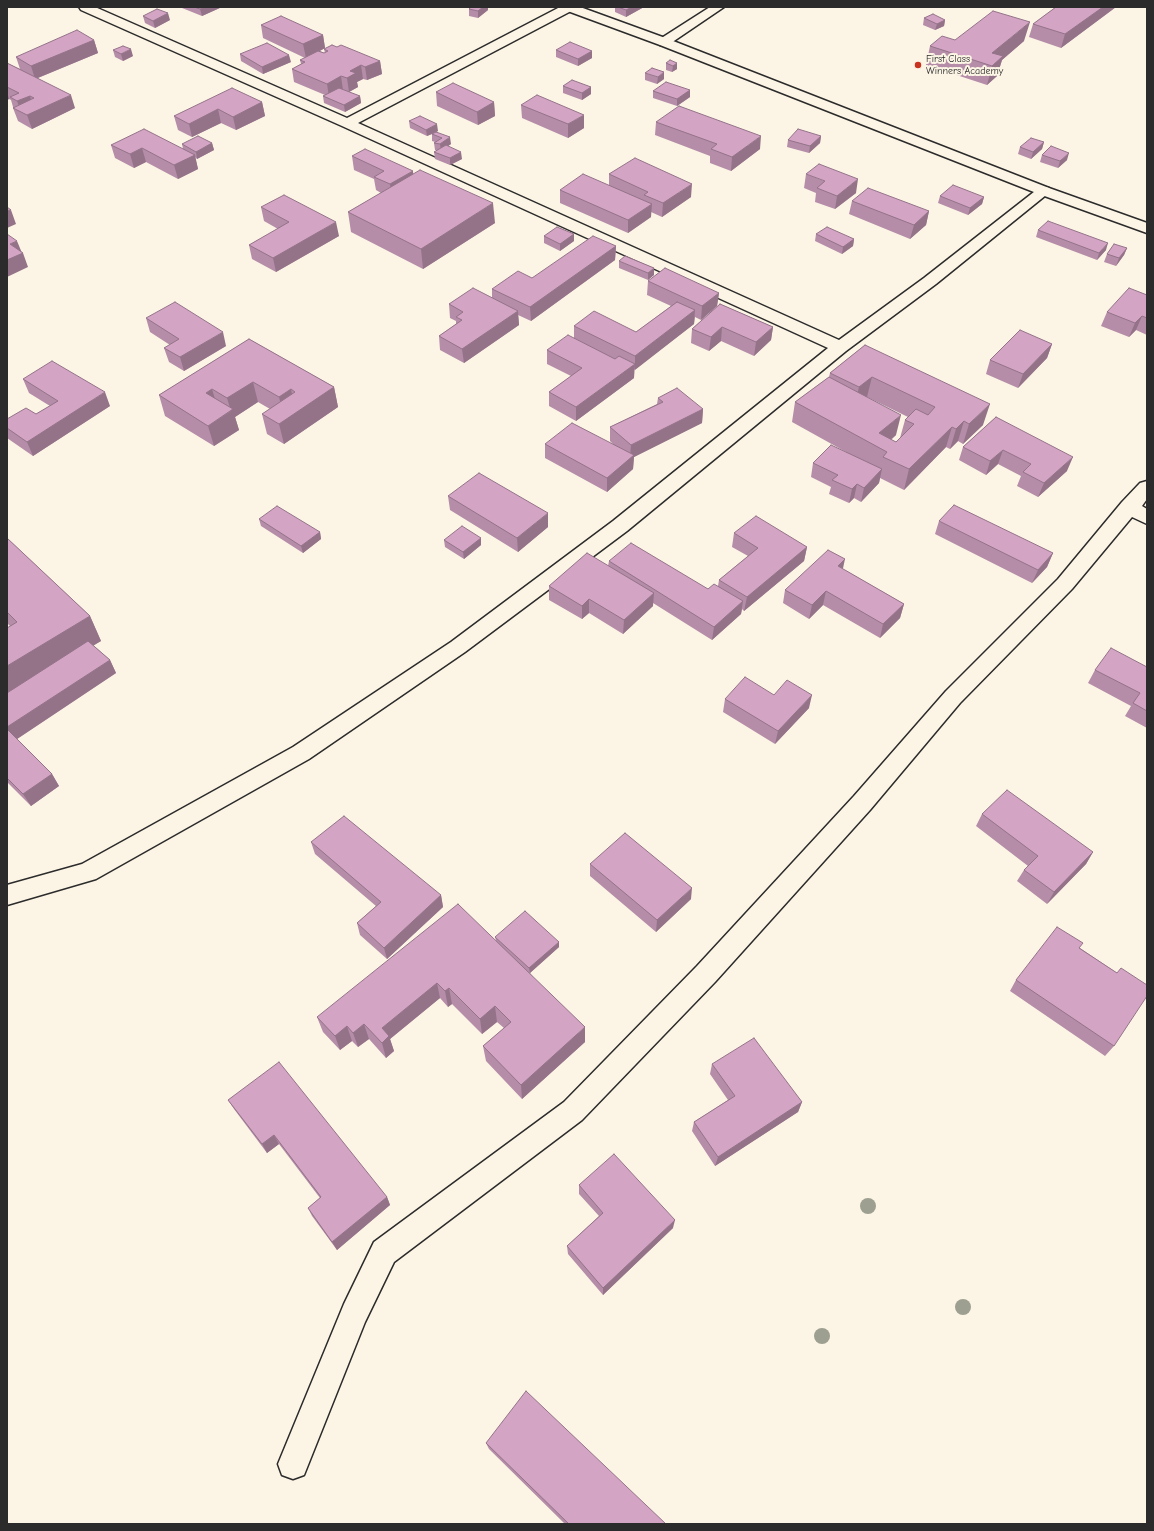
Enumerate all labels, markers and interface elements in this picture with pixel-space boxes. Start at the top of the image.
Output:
place label: First Class Winners Academy [926,53,1003,76]
marker: First Class Winners Academy [913,60,923,70]

